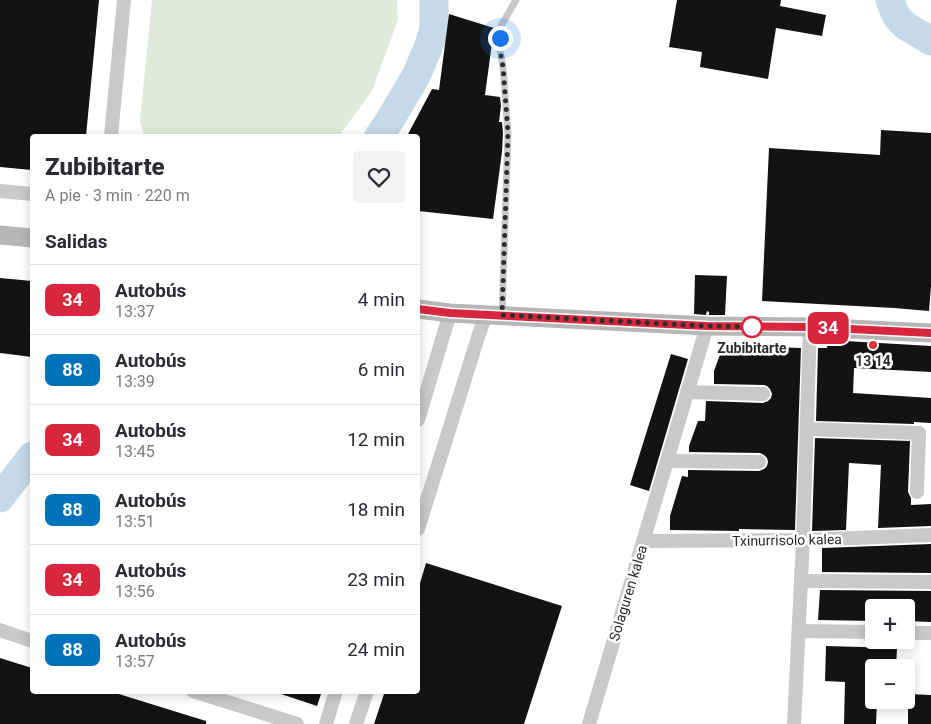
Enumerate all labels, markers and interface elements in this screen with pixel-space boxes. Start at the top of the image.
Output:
your location [488,26,513,51]
button: heart [353,151,405,203]
text: Zubibitarte [45,153,165,181]
text: A pie · 3 min · 220 m [45,186,190,205]
text: Salidas [45,230,108,253]
text: Autobús [115,279,186,302]
text: 4 min [358,288,405,311]
text: 34 [62,289,83,310]
text: 13:37 [115,302,155,321]
line badge: 34 [806,312,850,344]
marker: Zubibitarte [741,316,763,338]
text: 34 [818,317,838,338]
marker: 13 14 [867,339,879,351]
place label: Zubibitarte [717,340,787,356]
text: Autobús [115,349,186,372]
place label: 13 14 [855,353,891,369]
text: 6 min [358,358,405,381]
text: 88 [62,359,83,380]
text: 13:39 [115,372,155,391]
text: Autobús [115,419,186,442]
text: 12 min [347,428,405,451]
text: 34 [62,429,83,450]
text: 13:45 [115,442,155,461]
text: Autobús [115,489,186,512]
text: 18 min [347,498,405,521]
text: 88 [62,499,83,520]
text: 13:51 [115,512,155,531]
street label: Txinurrisolo kalea [732,531,842,549]
street label: Solaguren kalea [606,543,650,643]
text: Autobús [115,559,186,582]
text: 23 min [347,568,405,591]
text: 34 [62,569,83,590]
text: 13:56 [115,582,155,601]
map controls [865,599,915,709]
button: + [865,599,915,649]
text: Autobús [115,629,186,652]
text: 24 min [347,638,405,661]
text: 88 [62,639,83,660]
text: 13:57 [115,652,155,671]
button: − [865,659,915,709]

